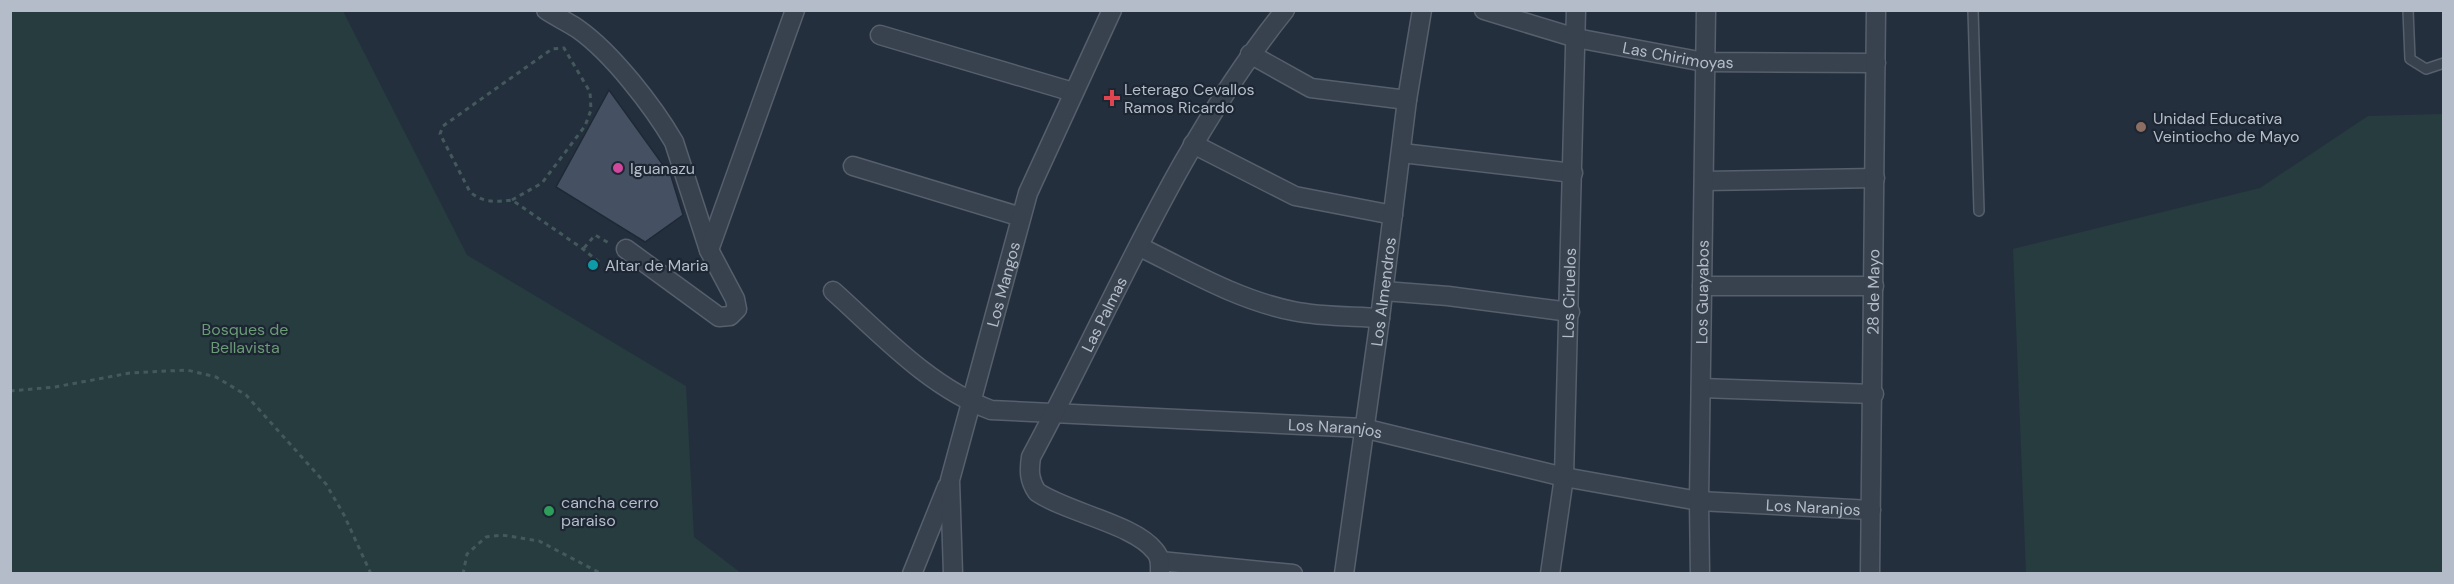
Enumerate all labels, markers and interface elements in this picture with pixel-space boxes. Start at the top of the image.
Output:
street label: Las Chirimoyas [1621,36,1734,73]
place label: Leterago Cevallos Ramos Ricardo [1124,79,1255,118]
marker: Leterago Cevallos Ramos Ricardo [1105,91,1119,105]
place label: Unidad Educativa Veintiocho de Mayo [2153,108,2299,147]
marker: Unidad Educativa Veintiocho de Mayo [2134,120,2148,134]
place label: Iguanazu [630,158,695,179]
marker: Iguanazu [611,161,625,175]
street label: Los Almendros [1366,236,1400,348]
street label: Los Mangos [982,239,1025,329]
street label: Los Guayabos [1691,240,1713,344]
street label: Los Ciruelos [1557,248,1580,339]
street label: 28 de Mayo [1862,249,1884,335]
place label: Altar de Maria [605,255,708,276]
marker: Altar de Maria [586,258,600,272]
street label: Las Palmas [1076,273,1132,355]
park label: Bosques de Bellavista [202,319,288,358]
street label: Los Naranjos [1288,414,1385,443]
place label: cancha cerro paraiso [561,492,659,531]
street label: Los Naranjos [1765,494,1861,520]
marker: cancha cerro paraiso [542,504,556,518]

